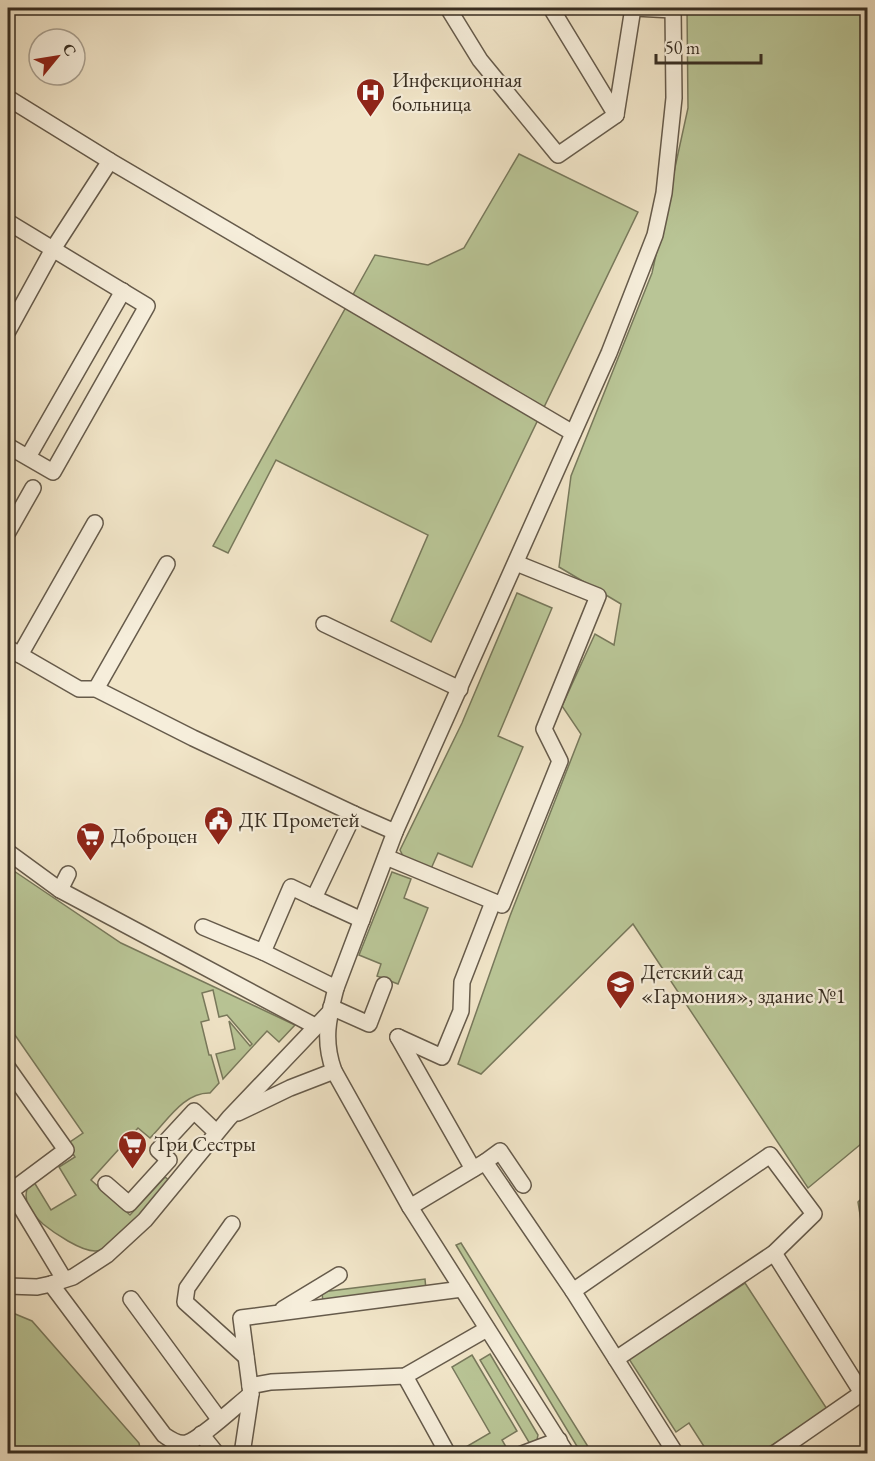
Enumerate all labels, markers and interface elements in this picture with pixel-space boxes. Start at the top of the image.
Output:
north arrow [27,27,87,87]
scale bar [656,27,761,65]
text: 50 m [665,36,700,59]
text: С [58,40,81,60]
place label: Инфекционная больница [392,66,522,117]
hospital icon: Инфекционная больница [355,76,387,118]
public building icon: ДК Прометей [202,804,234,846]
place label: ДК Прометей [239,806,360,833]
supermarket icon: Доброцен [74,820,106,862]
place label: Доброцен [111,822,197,849]
place label: Детский сад «Гармония», здание №1 [641,958,846,1009]
school or university icon: Детский сад «Гармония», здание №1 [604,968,636,1010]
supermarket icon: Три Сестры [117,1128,149,1170]
place label: Три Сестры [154,1130,256,1157]

